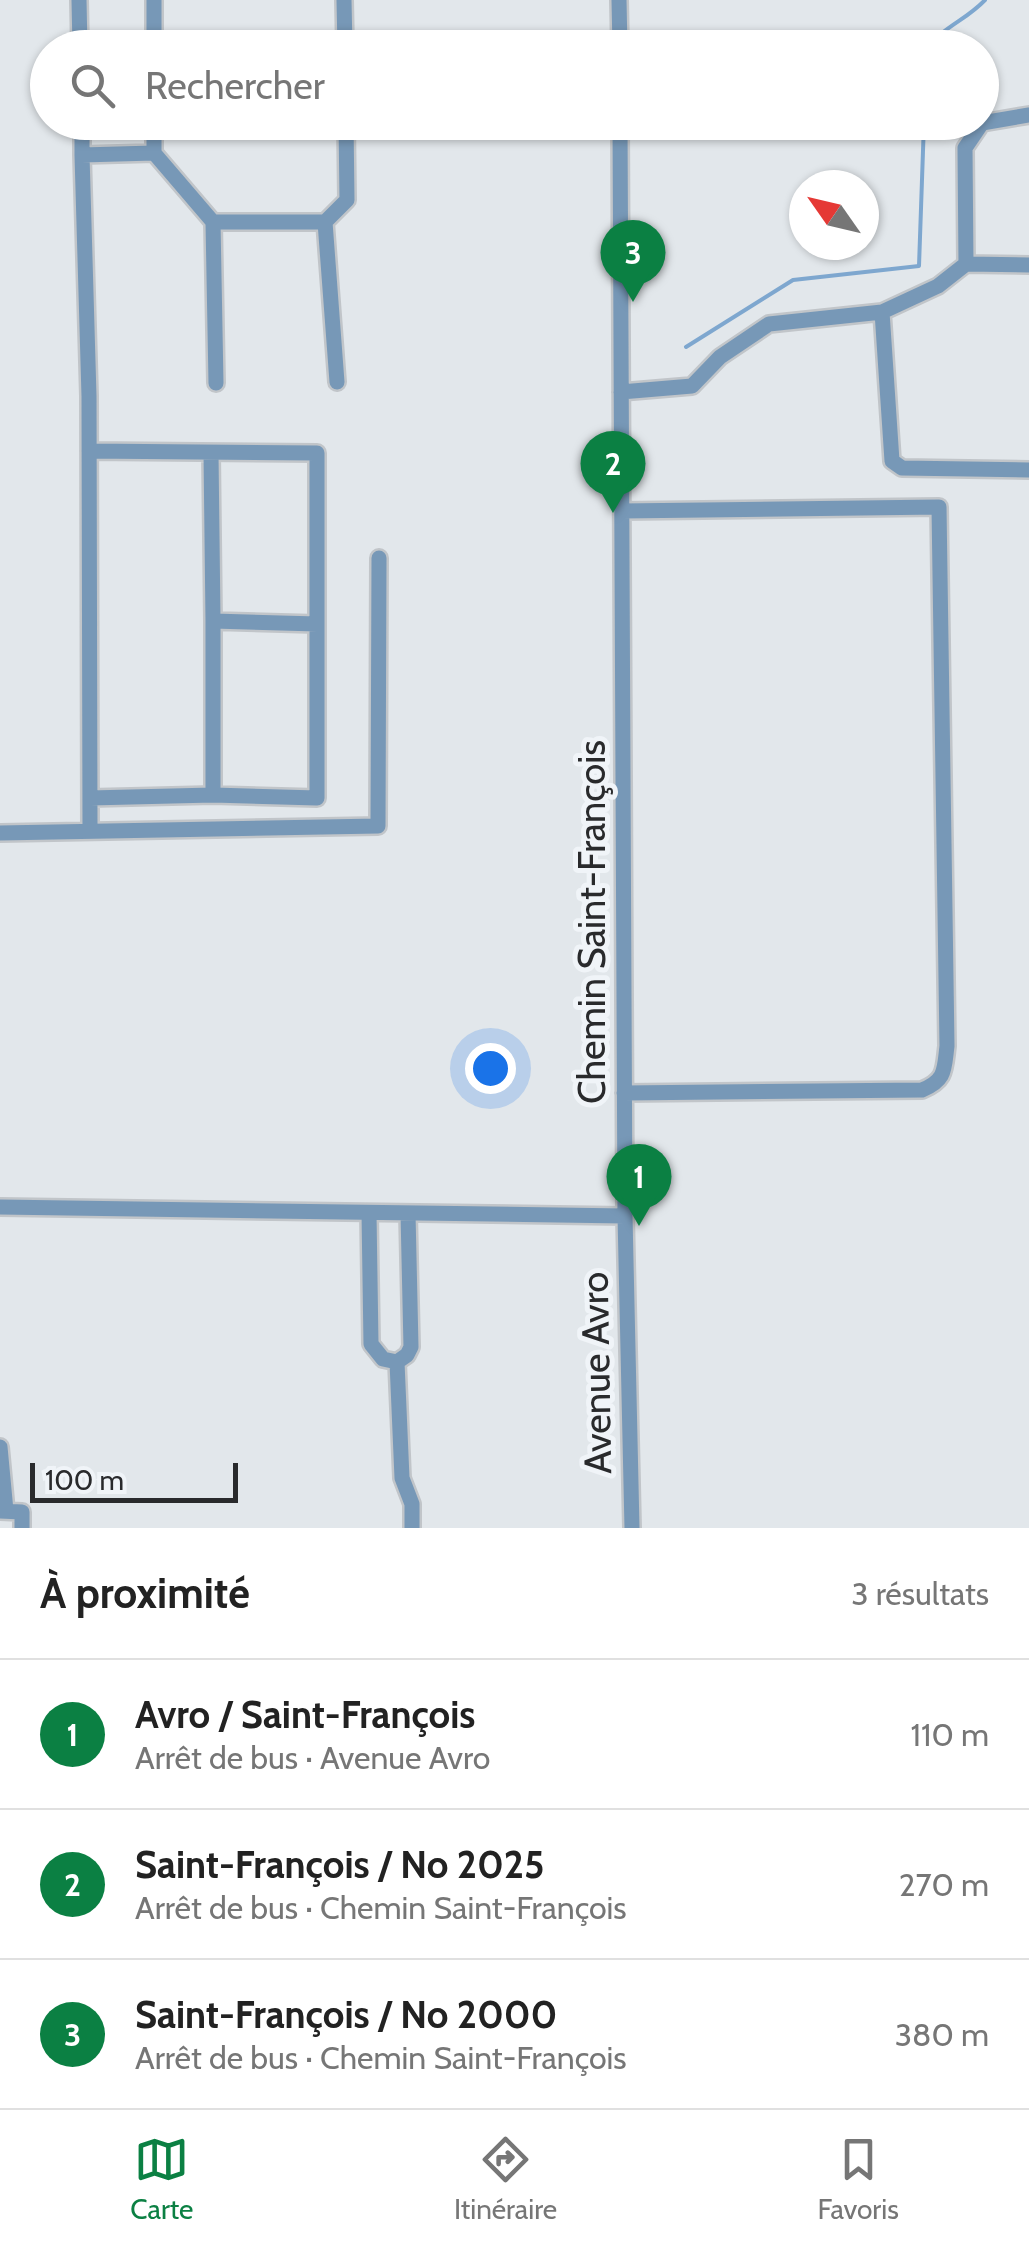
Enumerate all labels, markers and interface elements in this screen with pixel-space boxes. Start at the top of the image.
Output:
search box [30,30,999,140]
icon: search [65,58,120,113]
text: Rechercher [145,62,325,109]
north arrow [789,170,879,260]
pin: 3 [600,220,666,302]
pin: 2 [580,430,646,513]
street label: Chemin Saint-François [568,740,615,1104]
your location [465,1043,516,1094]
pin: 1 [606,1144,672,1226]
street label: Avenue Avro [571,1271,621,1475]
scale bar [30,1458,238,1502]
text: 100 m [45,1463,124,1497]
text: À proximité [40,1567,250,1619]
text: 3 résultats [851,1574,989,1613]
text: Avro / Saint-François [135,1691,475,1738]
text: 1 [67,1715,78,1754]
text: 110 m [911,1715,989,1754]
text: Arrêt de bus · Avenue Avro [135,1738,490,1777]
text: Saint-François / No 2025 [135,1841,544,1888]
text: 2 [64,1865,81,1904]
text: 270 m [899,1865,989,1904]
text: Arrêt de bus · Chemin Saint-François [135,1888,627,1927]
text: Saint-François / No 2000 [135,1991,557,2038]
text: 3 [64,2015,81,2054]
text: 380 m [895,2015,989,2054]
text: Arrêt de bus · Chemin Saint-François [135,2038,627,2077]
tab: Carte [130,2132,193,2226]
tab: Itinéraire [454,2132,557,2226]
tab: Favoris [817,2132,899,2226]

